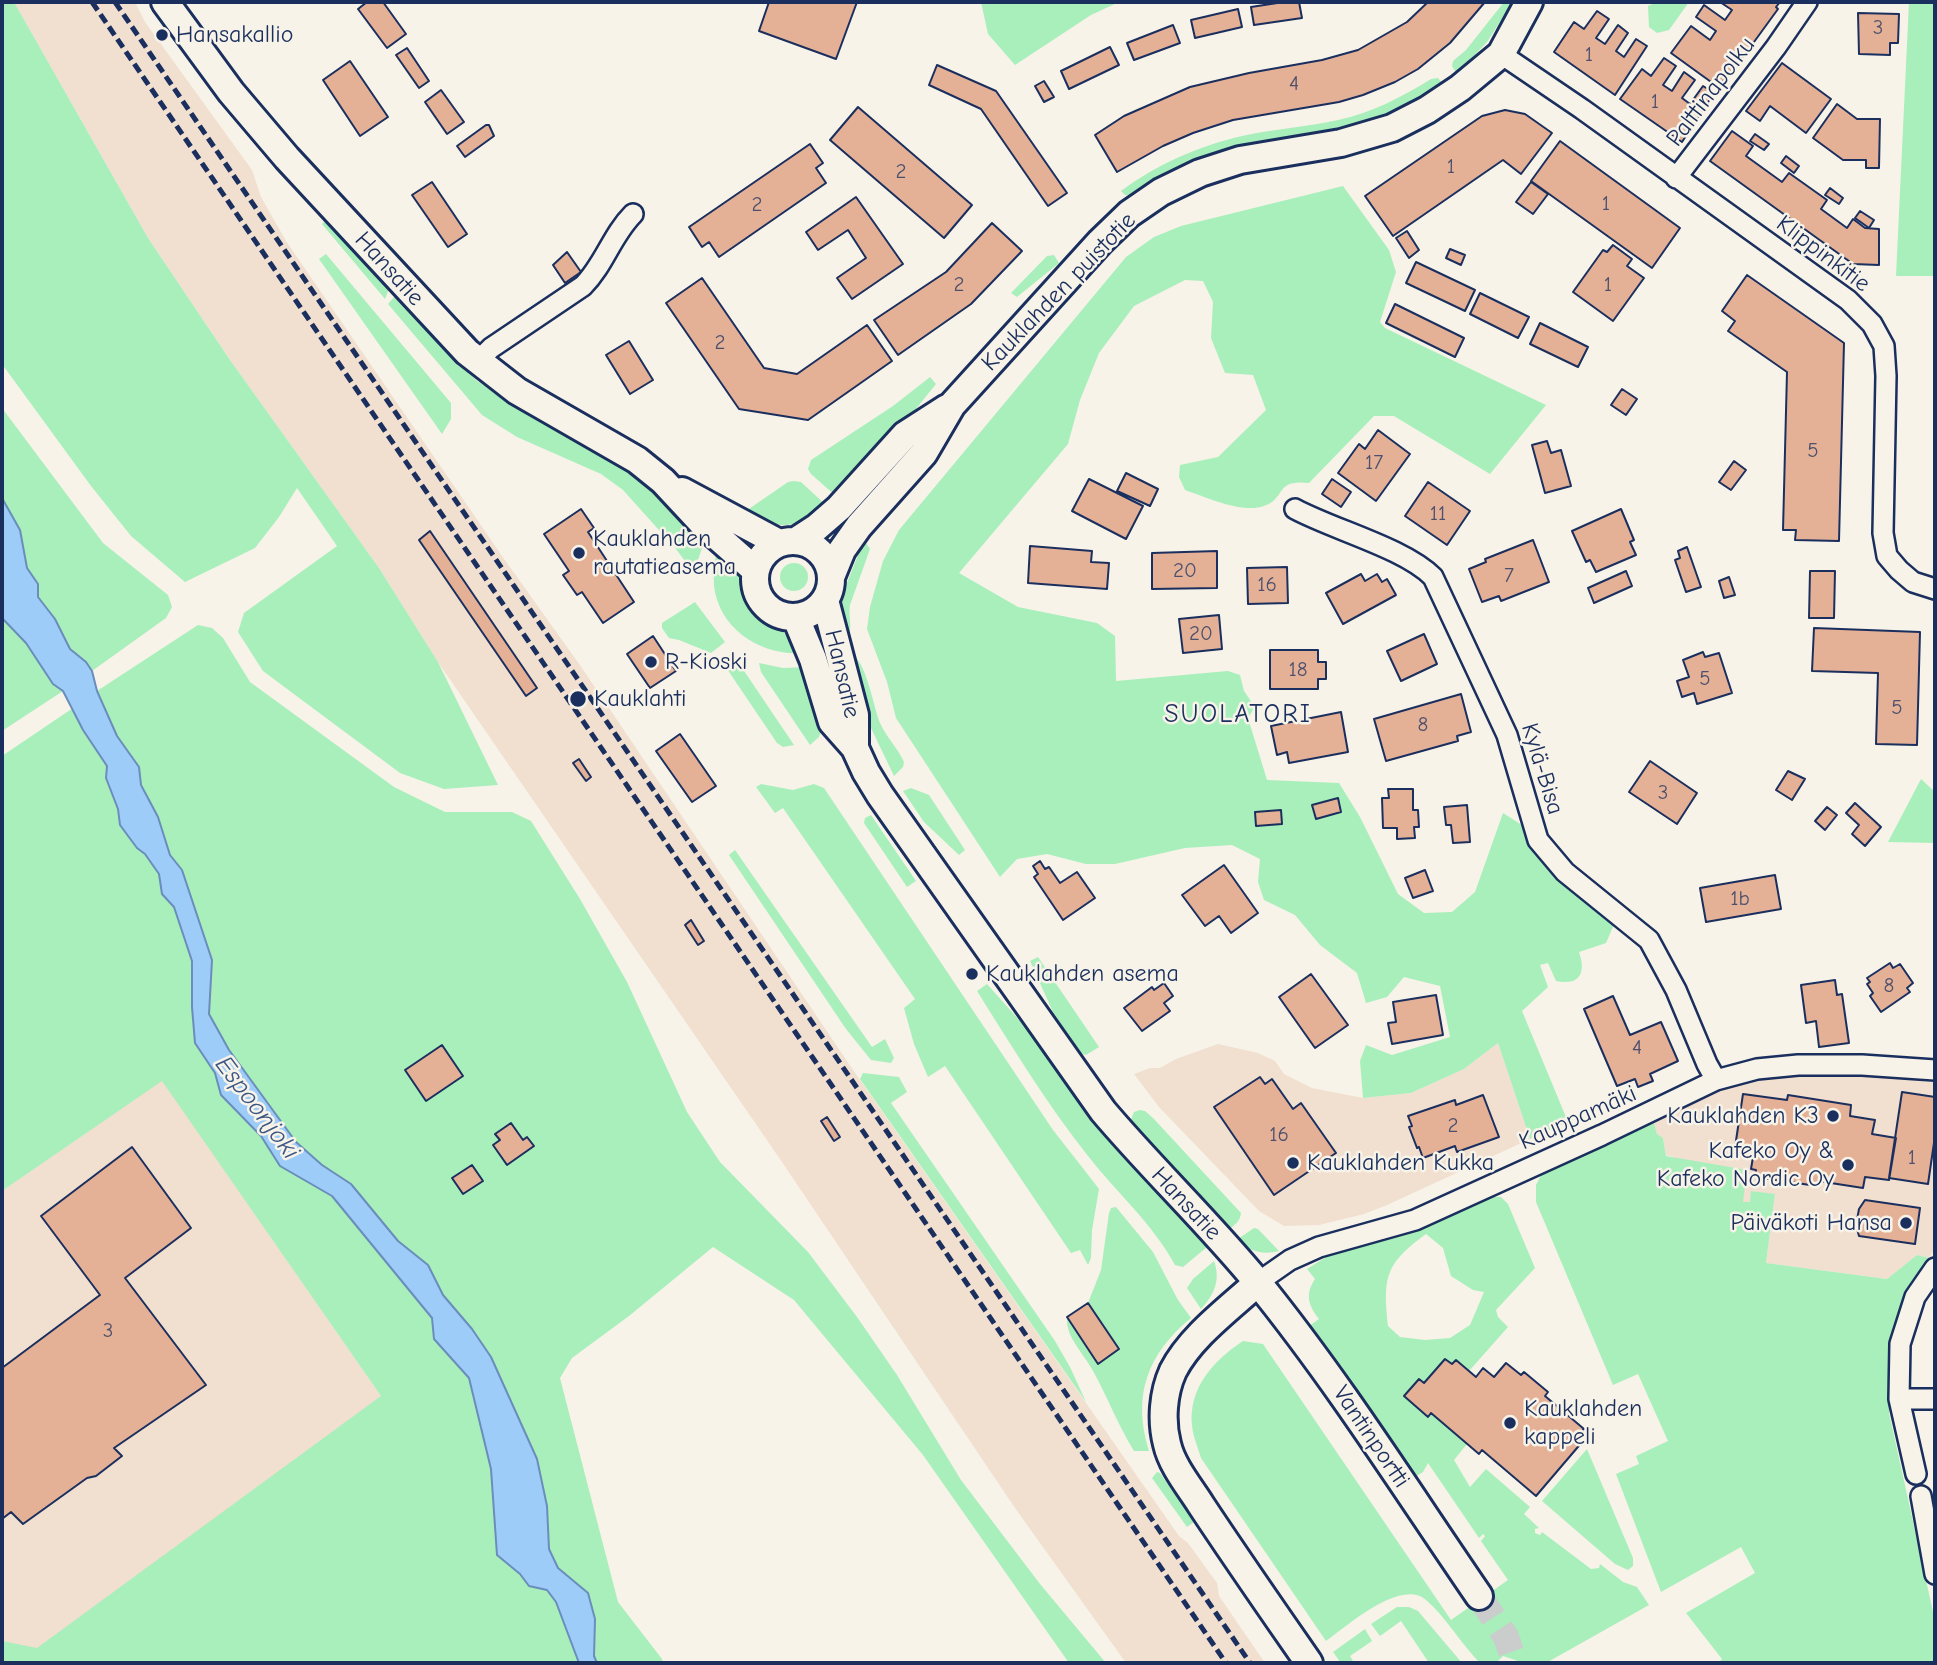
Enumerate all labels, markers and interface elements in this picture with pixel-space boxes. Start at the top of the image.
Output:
house number: 3 [1873,15,1883,41]
place label: Hansakallio [176,21,293,49]
marker: Hansakallio [154,27,170,43]
street label: Palttinapolku [1661,32,1761,152]
house number: 1 [1585,42,1593,68]
house number: 4 [1289,71,1299,97]
house number: 1 [1651,89,1659,115]
house number: 1 [1447,154,1455,180]
house number: 2 [896,159,906,185]
house number: 1 [1602,191,1610,217]
house number: 2 [752,192,762,218]
street label: Kauklahden puistotie [976,207,1142,377]
street label: Klippinkitie [1771,209,1875,299]
street label: Hansatie [348,226,430,312]
house number: 2 [954,272,964,298]
house number: 1 [1604,272,1612,298]
house number: 2 [715,330,725,356]
house number: 5 [1807,438,1819,464]
house number: 17 [1365,450,1383,476]
house number: 11 [1430,501,1446,527]
place label: Kauklahden rautatieasema [593,525,736,581]
marker: Kauklahden rautatieasema [571,545,587,561]
house number: 20 [1173,558,1197,584]
house number: 7 [1504,563,1514,589]
house number: 16 [1257,572,1277,598]
house number: 20 [1189,621,1213,647]
street label: Hansatie [818,627,866,721]
place label: R-Kioski [665,648,747,676]
marker: R-Kioski [643,654,659,670]
house number: 18 [1288,657,1308,683]
house number: 5 [1699,666,1711,692]
place label: Kauklahti [594,685,687,713]
marker: Kauklahti [568,689,588,709]
house number: 5 [1891,695,1903,721]
district label: SUOLATORI [1165,699,1311,731]
house number: 8 [1418,712,1428,738]
street label: Kylä-Bisa [1514,720,1570,818]
house number: 3 [1658,780,1668,806]
house number: 1b [1730,886,1750,912]
place label: Kauklahden asema [986,960,1179,988]
marker: Kauklahden asema [964,966,980,982]
house number: 8 [1884,973,1894,999]
house number: 4 [1632,1035,1642,1061]
water label: Espoonjoki [208,1050,306,1166]
street label: Kauppamäki [1515,1079,1641,1157]
place label: Kauklahden K3 [1667,1102,1819,1130]
marker: Kauklahden K3 [1825,1108,1841,1124]
house number: 2 [1448,1113,1458,1139]
house number: 16 [1269,1122,1289,1148]
place label: Kafeko Oy & Kafeko Nordic Oy [1657,1137,1834,1193]
house number: 1 [1908,1145,1916,1171]
place label: Kauklahden Kukka [1307,1149,1494,1177]
marker: Kauklahden Kukka [1285,1155,1301,1171]
marker: Kafeko Oy & Kafeko Nordic Oy [1840,1157,1856,1173]
street label: Hansatie [1145,1161,1227,1247]
place label: Päiväkoti Hansa [1731,1209,1892,1237]
marker: Päiväkoti Hansa [1898,1215,1914,1231]
house number: 3 [103,1318,113,1344]
street label: Vantinportti [1326,1380,1416,1494]
place label: Kauklahden kappeli [1524,1395,1642,1451]
marker: Kauklahden kappeli [1502,1415,1518,1431]

